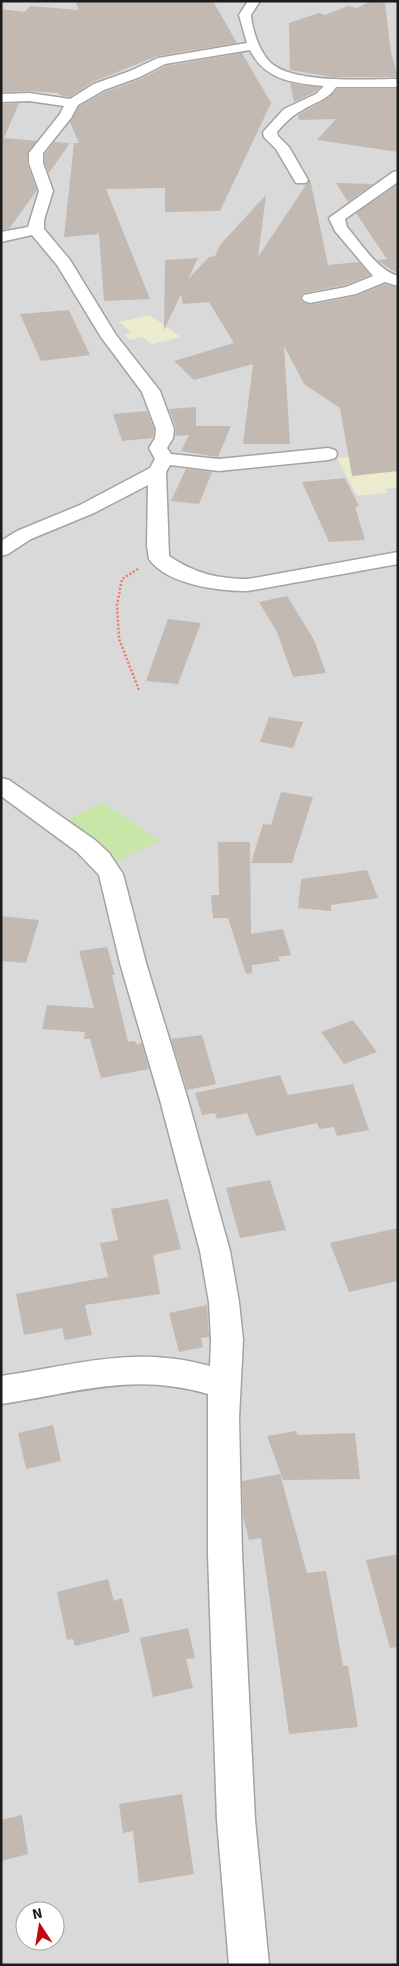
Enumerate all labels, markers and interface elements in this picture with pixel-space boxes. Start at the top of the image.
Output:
north arrow [15,1901,65,1951]
text: N [31,1904,44,1923]

